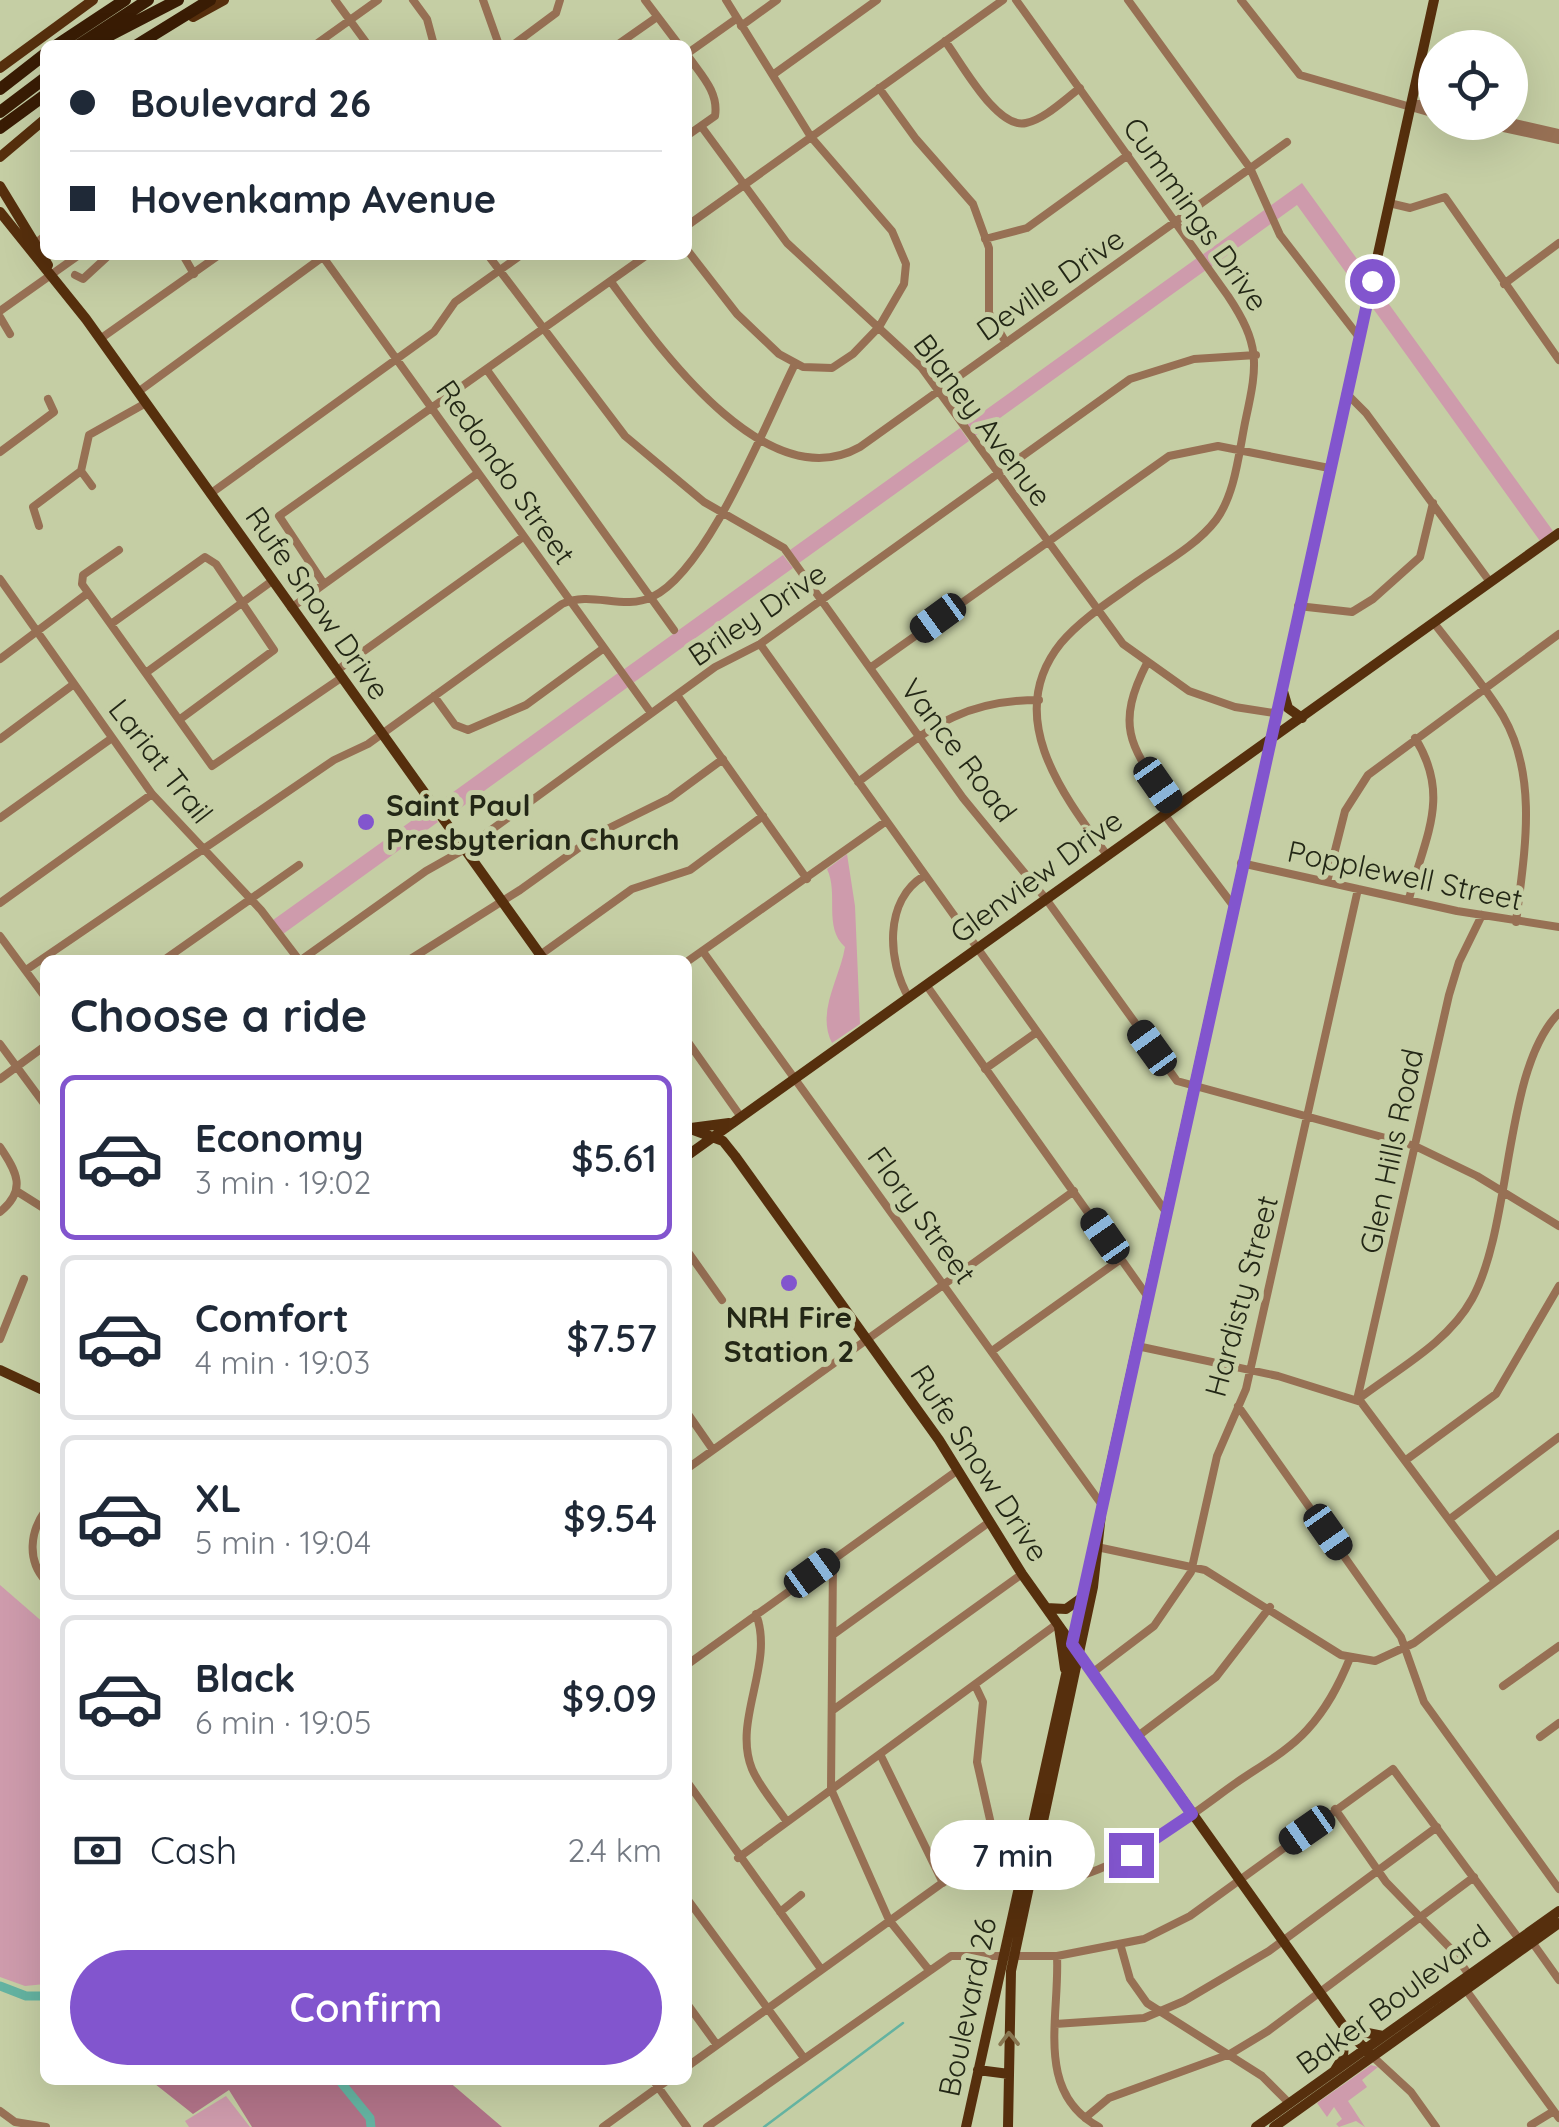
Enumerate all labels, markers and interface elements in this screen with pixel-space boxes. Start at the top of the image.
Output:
map controls [1418,30,1528,140]
button: locate [1418,30,1528,140]
text: Boulevard 26 [130,79,371,127]
street label: Cummings Drive [1115,110,1277,318]
text: Hovenkamp Avenue [130,175,496,223]
street label: Deville Drive [969,219,1131,349]
route start [1350,259,1395,304]
street label: Blaney Avenue [906,326,1060,514]
street label: Redondo Street [428,372,584,572]
street label: Rufe Snow Drive [237,499,399,707]
street label: Briley Drive [681,554,833,674]
car [905,588,971,648]
street label: Vance Road [893,671,1025,829]
street label: Lariat Trail [101,691,221,831]
car [1129,752,1187,818]
place label: Saint Paul Presbyterian Church [386,786,680,858]
street label: Glenview Drive [942,801,1130,951]
marker: Saint Paul Presbyterian Church [355,811,377,833]
street label: Popplewell Street [1284,832,1526,918]
text: Choose a ride [70,987,367,1043]
car [1122,1015,1182,1081]
street label: Glen Hills Road [1351,1045,1431,1257]
icon: car [75,1113,165,1203]
text: Economy [195,1114,364,1162]
text: $5.61 [571,1134,657,1182]
street label: Flory Street [859,1139,985,1291]
text: 3 min · 19:02 [195,1162,371,1202]
street label: Hardisty Street [1196,1191,1286,1401]
car [1076,1203,1134,1269]
marker: NRH Fire Station 2 [778,1272,800,1294]
icon: car [75,1293,165,1383]
text: Comfort [195,1294,349,1342]
place label: NRH Fire Station 2 [724,1298,854,1370]
text: $7.57 [566,1314,657,1362]
text: 4 min · 19:03 [195,1342,370,1382]
street label: Rufe Snow Drive [902,1357,1058,1569]
icon: car [75,1473,165,1563]
text: XL [195,1474,241,1522]
text: $9.54 [563,1494,657,1542]
car [1299,1499,1357,1565]
text: 5 min · 19:04 [195,1522,371,1562]
car [779,1543,845,1603]
icon: car [75,1653,165,1743]
text: Black [195,1654,295,1702]
text: $9.09 [562,1674,657,1722]
text: 6 min · 19:05 [195,1702,371,1742]
car [1274,1801,1340,1859]
callout: 7 min [931,1820,1096,1890]
icon: cash [70,1823,125,1878]
text: Cash [150,1826,237,1874]
text: 2.4 km [568,1830,662,1870]
route end [1109,1833,1154,1878]
text: 7 min [972,1835,1053,1875]
street label: Boulevard 26 [929,1914,1005,2100]
street label: Baker Boulevard [1288,1916,1498,2082]
button: Confirm [70,1950,662,2065]
one-way arrow [998,2030,1019,2046]

